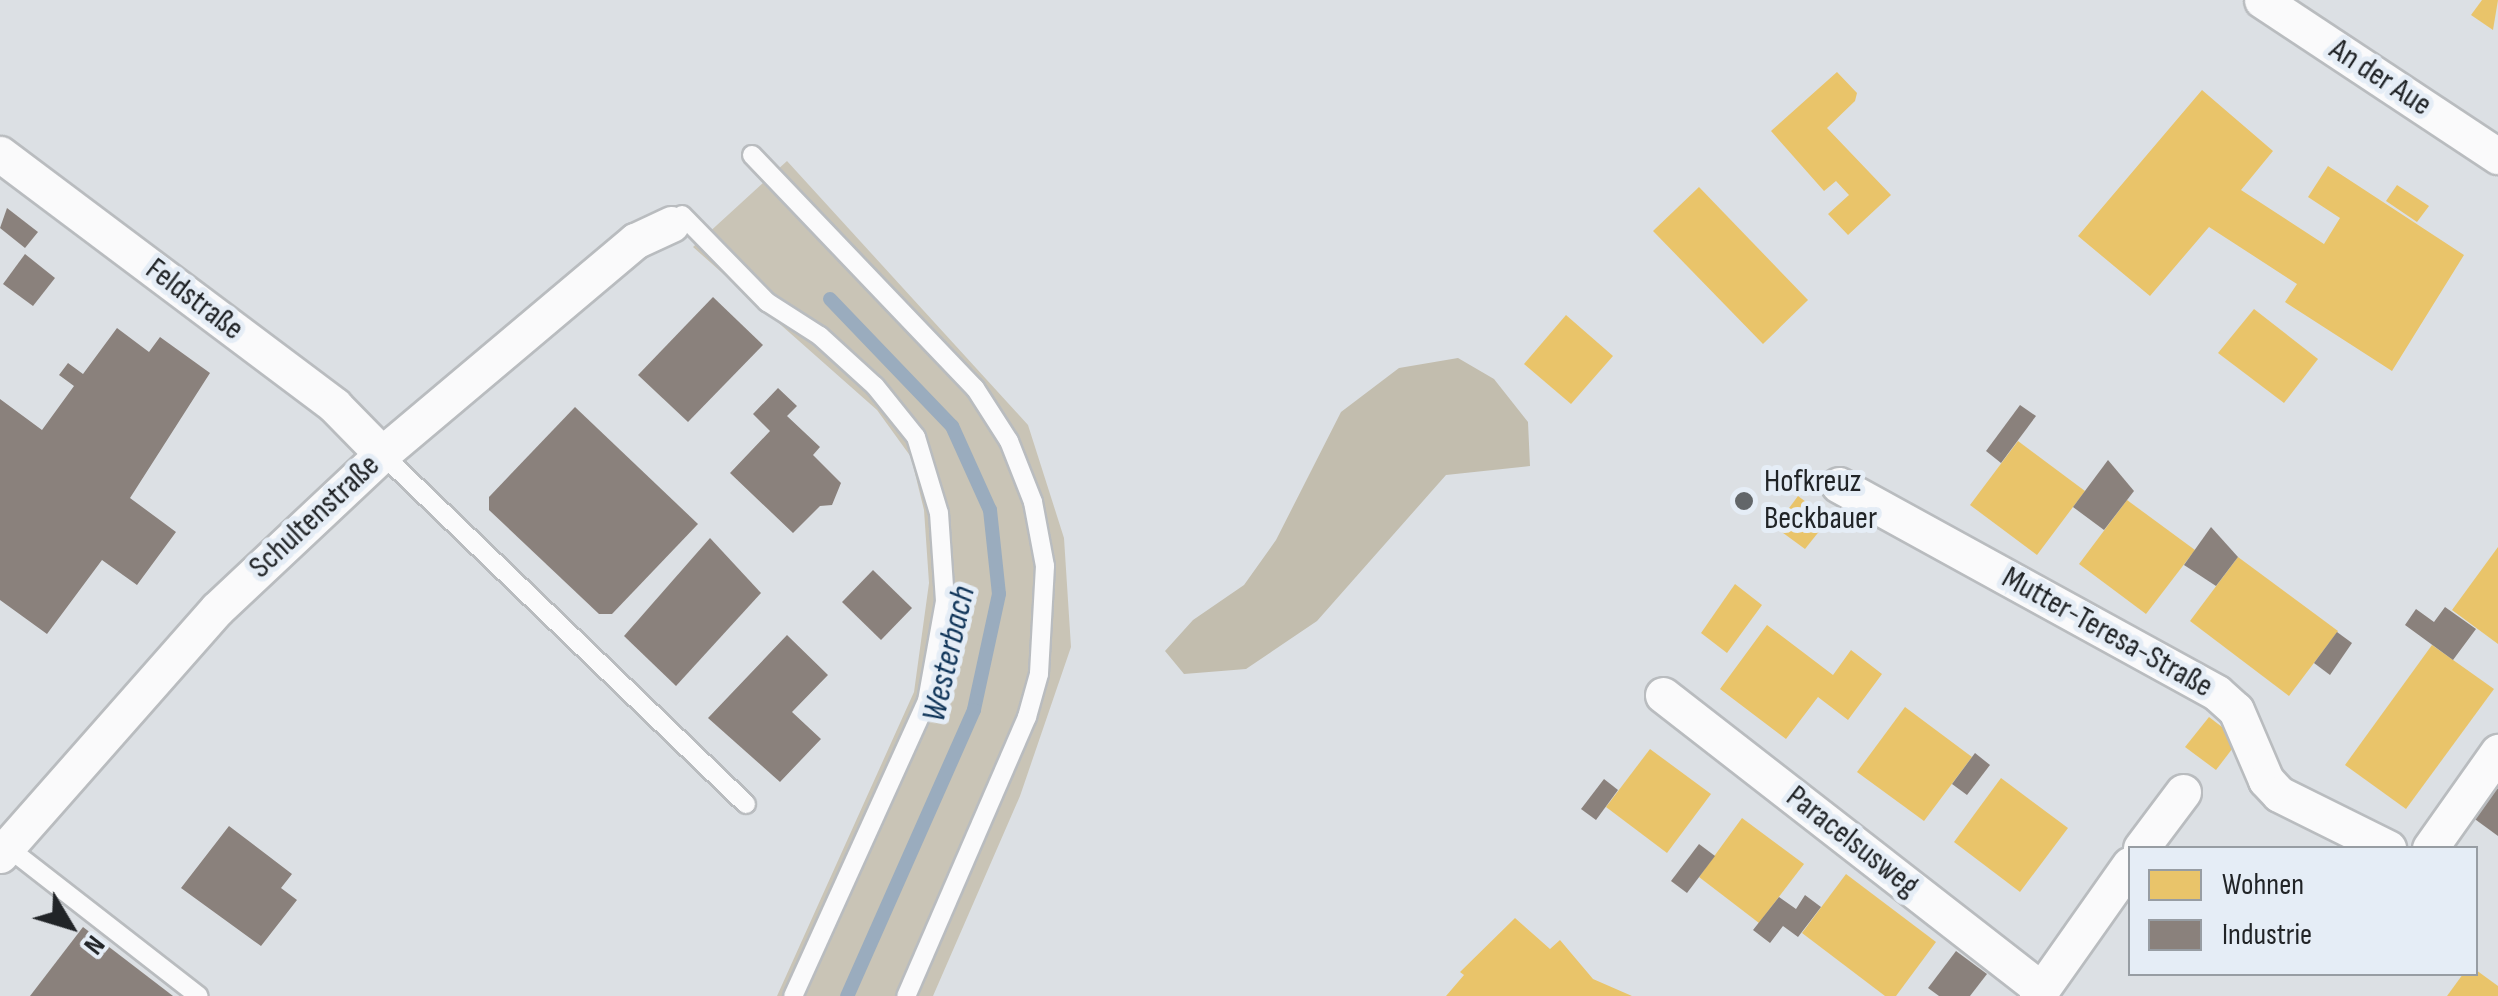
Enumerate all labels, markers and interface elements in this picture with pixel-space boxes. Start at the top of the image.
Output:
street label: An der Aue [2322,31,2438,125]
street label: Feldstraße [138,251,250,349]
street label: Schultenstraße [242,447,388,587]
place label: Hofkreuz Beckbauer [1764,464,1877,539]
marker: Hofkreuz Beckbauer [1733,490,1755,512]
street label: Mutter-Teresa-Straße [1995,559,2219,707]
water label: Westerbach [913,582,985,726]
street label: Paracelsusweg [1778,778,1926,906]
legend [2128,846,2478,976]
text: Wohnen [2222,867,2304,903]
north arrow [20,876,120,976]
text: Industrie [2222,917,2312,953]
text: N [76,929,112,961]

